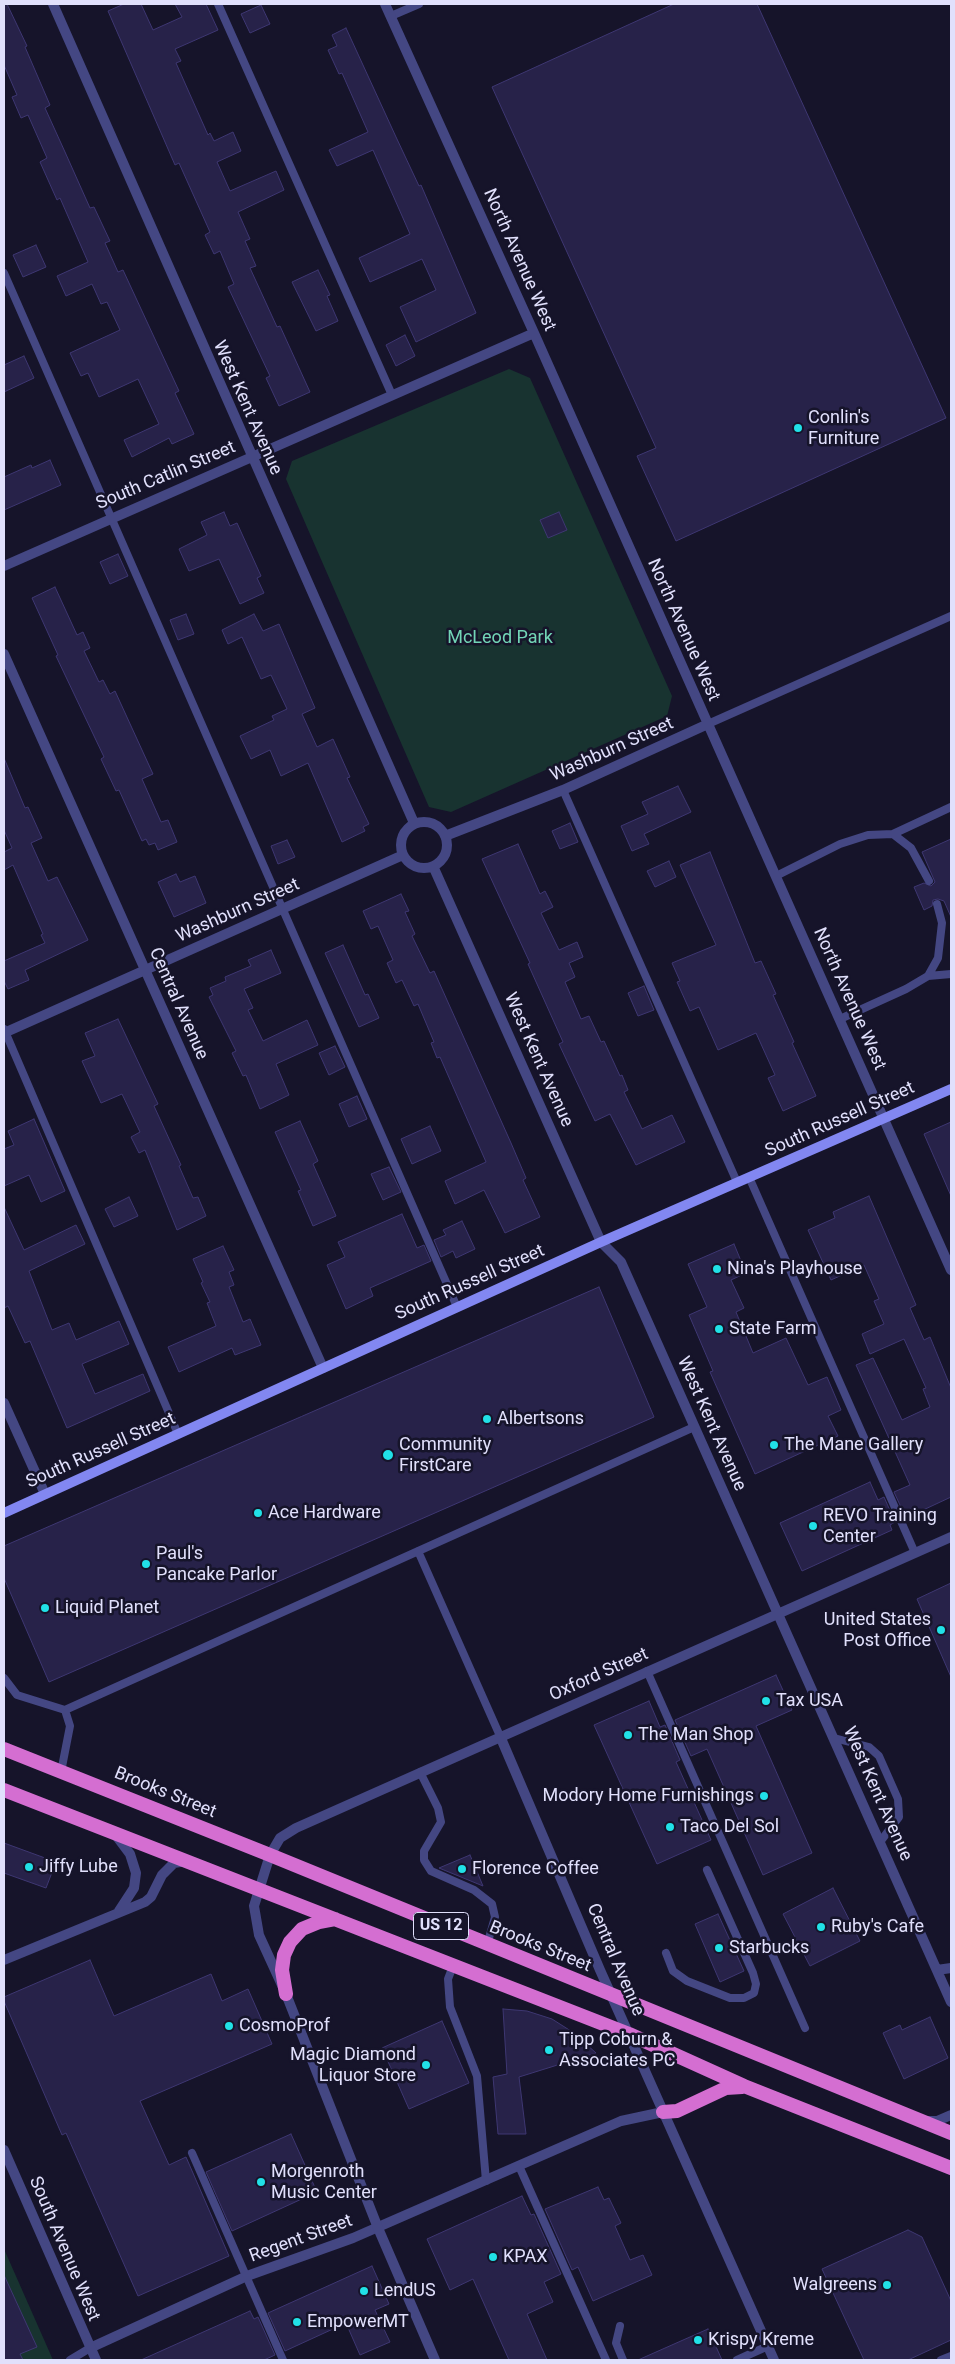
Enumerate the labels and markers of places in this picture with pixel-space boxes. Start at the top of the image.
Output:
place label: Conlin's Furniture [808,407,879,449]
marker: Conlin's Furniture [792,422,804,434]
place label: Nina's Playhouse [727,1258,862,1280]
marker: Nina's Playhouse [711,1263,723,1275]
place label: State Farm [729,1318,817,1340]
marker: State Farm [713,1323,725,1335]
place label: Albertsons [497,1408,584,1430]
marker: Albertsons [481,1413,493,1425]
place label: Community FirstCare [399,1434,491,1476]
place label: The Mane Gallery [784,1434,923,1456]
marker: The Mane Gallery [768,1439,780,1451]
marker: Community FirstCare [381,1448,395,1462]
place label: Ace Hardware [268,1502,381,1524]
place label: REVO Training Center [823,1505,937,1548]
marker: Ace Hardware [252,1507,264,1519]
marker: REVO Training Center [807,1520,819,1532]
place label: Paul's Pancake Parlor [156,1543,277,1586]
marker: Paul's Pancake Parlor [140,1558,152,1570]
place label: Liquid Planet [55,1597,159,1619]
marker: Liquid Planet [39,1602,51,1614]
place label: United States Post Office [824,1609,931,1652]
marker: United States Post Office [935,1624,947,1636]
place label: Tax USA [776,1690,843,1712]
marker: Tax USA [760,1695,772,1707]
place label: The Man Shop [638,1724,754,1746]
marker: The Man Shop [622,1729,634,1741]
place label: Modory Home Furnishings [542,1785,754,1807]
marker: Modory Home Furnishings [758,1790,770,1802]
place label: Taco Del Sol [680,1816,779,1838]
marker: Taco Del Sol [664,1821,676,1833]
place label: Jiffy Lube [39,1856,118,1878]
place label: Florence Coffee [472,1858,599,1880]
marker: Jiffy Lube [23,1861,35,1873]
marker: Florence Coffee [456,1863,468,1875]
place label: Ruby's Cafe [831,1916,924,1938]
marker: Ruby's Cafe [815,1921,827,1933]
place label: Starbucks [729,1937,809,1959]
marker: Starbucks [713,1942,725,1954]
place label: CosmoProf [239,2015,330,2037]
marker: CosmoProf [223,2020,235,2032]
place label: Tipp Coburn & Associates PC [559,2029,675,2072]
place label: Magic Diamond Liquor Store [290,2044,416,2086]
marker: Tipp Coburn & Associates PC [543,2044,555,2056]
marker: Magic Diamond Liquor Store [420,2059,432,2071]
place label: Morgenroth Music Center [271,2161,377,2204]
marker: Morgenroth Music Center [255,2176,267,2188]
place label: KPAX [503,2246,547,2268]
marker: KPAX [487,2251,499,2263]
place label: Walgreens [793,2274,877,2296]
marker: Walgreens [881,2279,893,2291]
place label: LendUS [374,2280,436,2302]
marker: LendUS [358,2285,370,2297]
place label: EmpowerMT [307,2311,409,2333]
marker: EmpowerMT [291,2316,303,2328]
place label: Krispy Kreme [708,2329,814,2351]
marker: Krispy Kreme [692,2334,704,2346]

